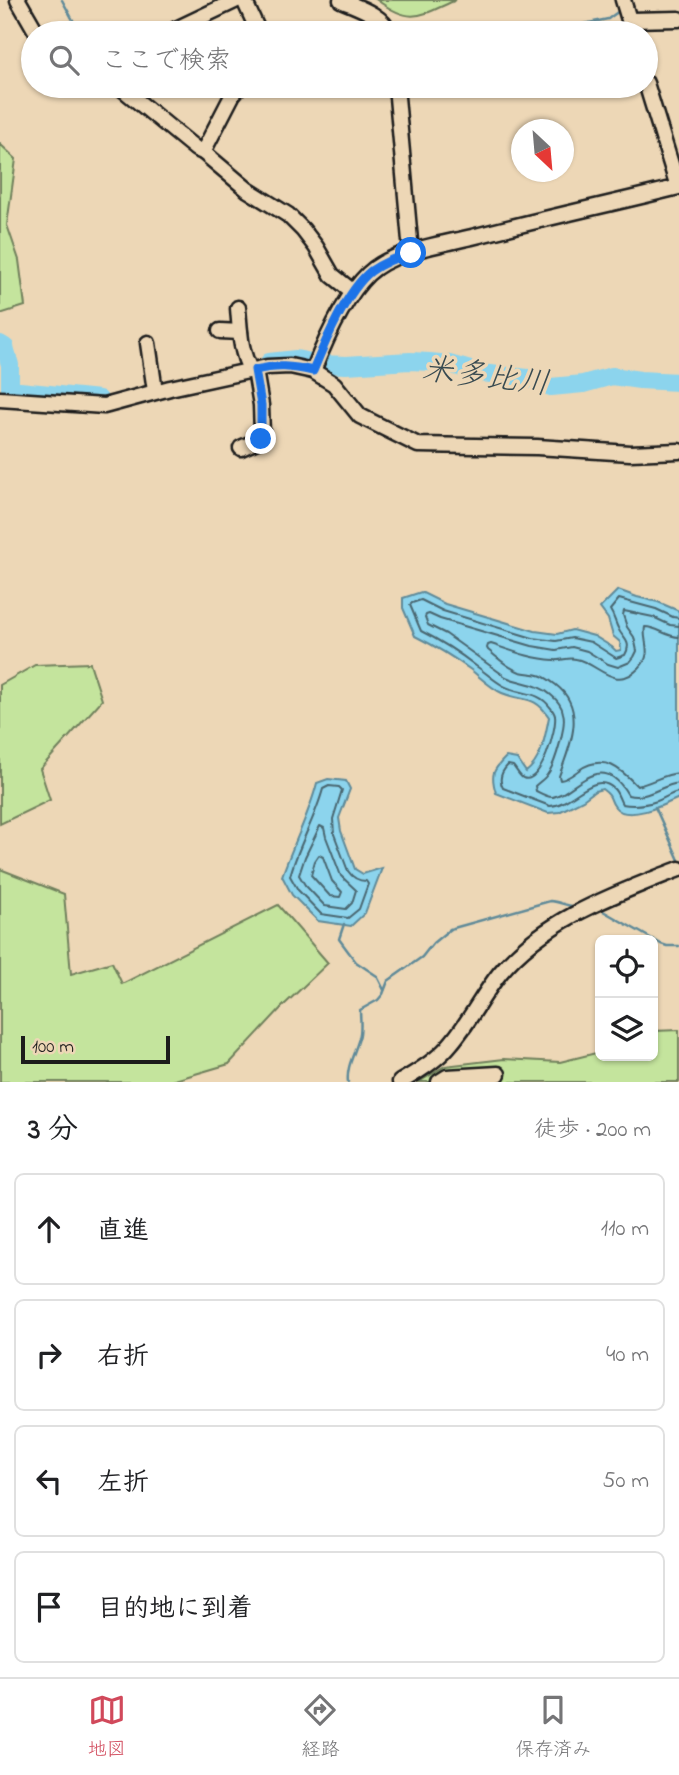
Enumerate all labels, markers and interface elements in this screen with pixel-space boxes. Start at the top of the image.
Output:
search box [21,21,658,98]
icon: search [45,41,83,79]
text: ここで検索 [101,43,231,81]
north arrow [511,119,574,182]
route start [395,237,426,268]
water label: 米多比川 [419,347,552,410]
route end [245,423,276,454]
map controls [595,935,658,1061]
button: locate [595,935,658,998]
button: layers [595,998,658,1061]
scale bar [21,1033,170,1065]
text: 100 m [32,1034,74,1061]
text: 3 分 [28,1109,78,1153]
text: 徒歩 · 200 m [534,1114,651,1147]
icon: ahead [30,1210,68,1248]
text: 直進 [97,1213,149,1251]
text: 110 m [601,1213,649,1246]
icon: right [30,1336,68,1374]
text: 右折 [97,1339,149,1377]
text: 40 m [606,1339,649,1372]
icon: left [30,1462,68,1500]
text: 左折 [97,1465,149,1503]
text: 50 m [602,1465,649,1498]
icon: arrive [30,1588,68,1626]
text: 目的地に到着 [97,1591,253,1629]
tab: 地図 [88,1691,126,1764]
tab: 経路 [301,1691,339,1764]
tab: 保存済み [515,1691,591,1764]

